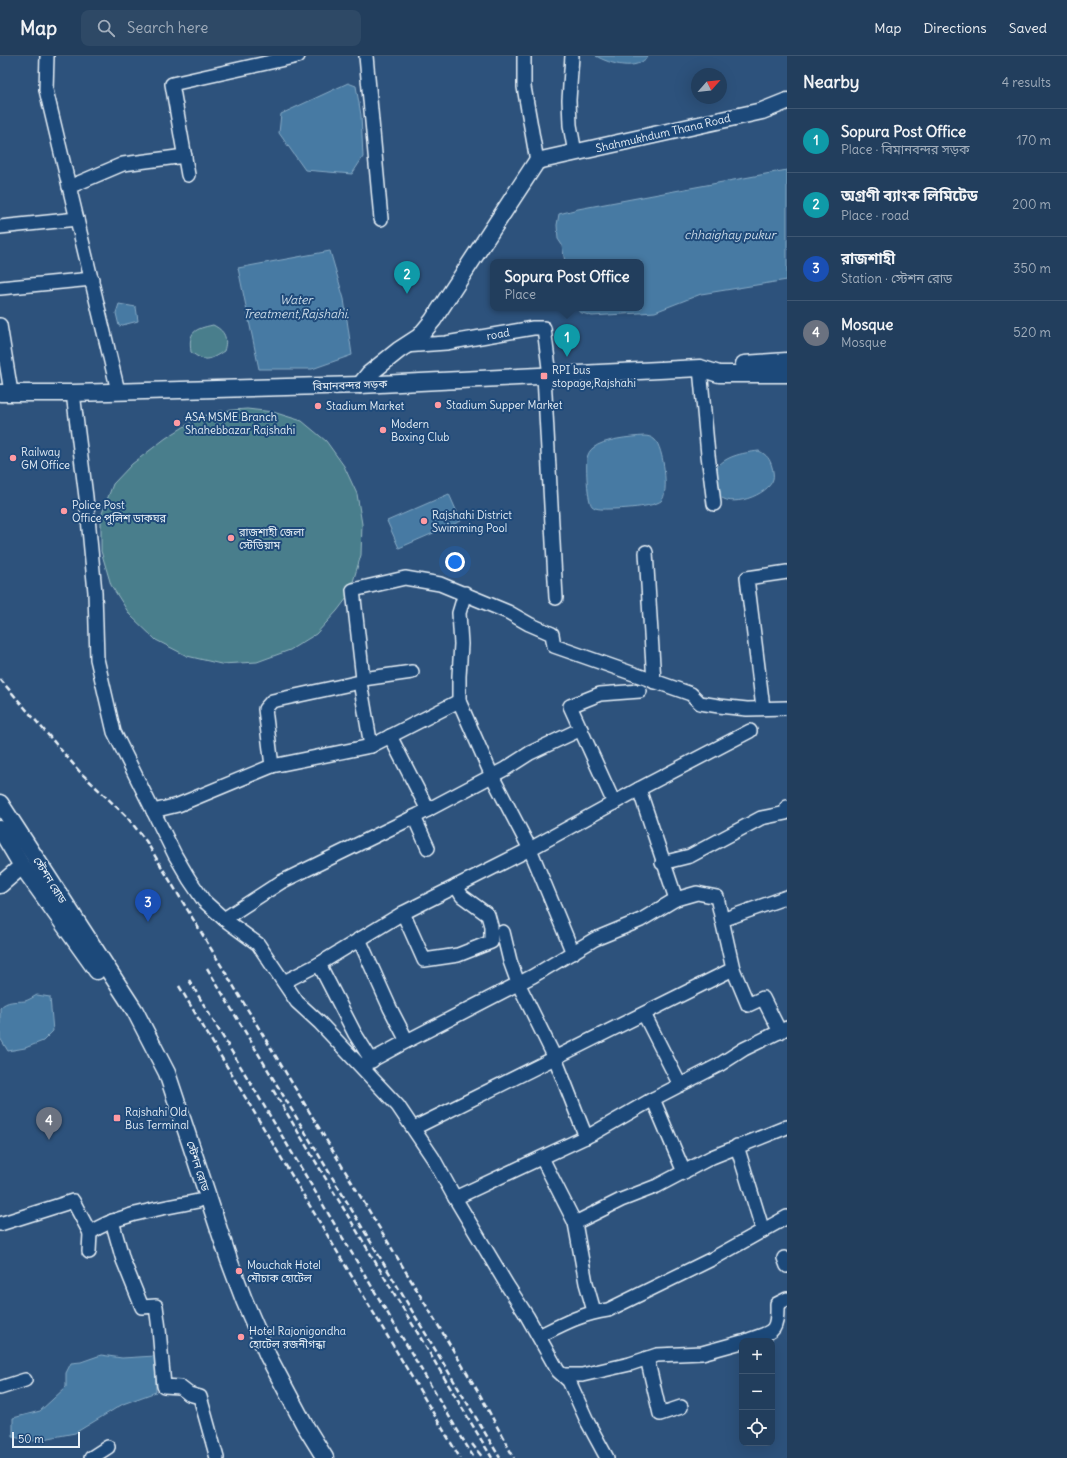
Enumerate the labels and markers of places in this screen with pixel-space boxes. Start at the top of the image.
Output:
pin: 2 [394,261,420,294]
pin: 1 [554,324,580,357]
place label: RPI bus stopage,Rajshahi [552,363,636,390]
marker: RPI bus stopage,Rajshahi [539,371,549,381]
place label: Stadium Supper Market [446,398,563,412]
place label: Stadium Market [326,399,405,413]
marker: Stadium Supper Market [433,400,443,410]
marker: Stadium Market [313,401,323,411]
place label: ASA MSME Branch Shahebbazar Rajshahi [185,410,295,437]
place label: Modern Boxing Club [391,417,449,444]
marker: ASA MSME Branch Shahebbazar Rajshahi [172,418,182,428]
marker: Modern Boxing Club [378,425,388,435]
place label: Railway GM Office [21,445,70,472]
marker: Railway GM Office [8,453,18,463]
place label: Police Post Office পুলিশ ডাকঘর [72,498,167,525]
marker: Police Post Office পুলিশ ডাকঘর [59,506,69,516]
place label: Rajshahi District Swimming Pool [432,508,512,535]
marker: Rajshahi District Swimming Pool [419,516,429,526]
place label: রাজশাহী জেলা স্টেডিয়াম [238,525,305,552]
marker: রাজশাহী জেলা স্টেডিয়াম [226,533,236,543]
pin: 3 [135,889,161,922]
place label: Rajshahi Old Bus Terminal [125,1105,189,1132]
pin: 4 [36,1107,62,1140]
marker: Rajshahi Old Bus Terminal [112,1113,122,1123]
place label: Mouchak Hotel মৌচাক হোটেল [247,1258,321,1285]
marker: Mouchak Hotel মৌচাক হোটেল [234,1266,244,1276]
place label: Hotel Rajonigondha হোটেল রজনীগন্ধা [249,1324,346,1351]
marker: Hotel Rajonigondha হোটেল রজনীগন্ধা [236,1332,246,1342]

